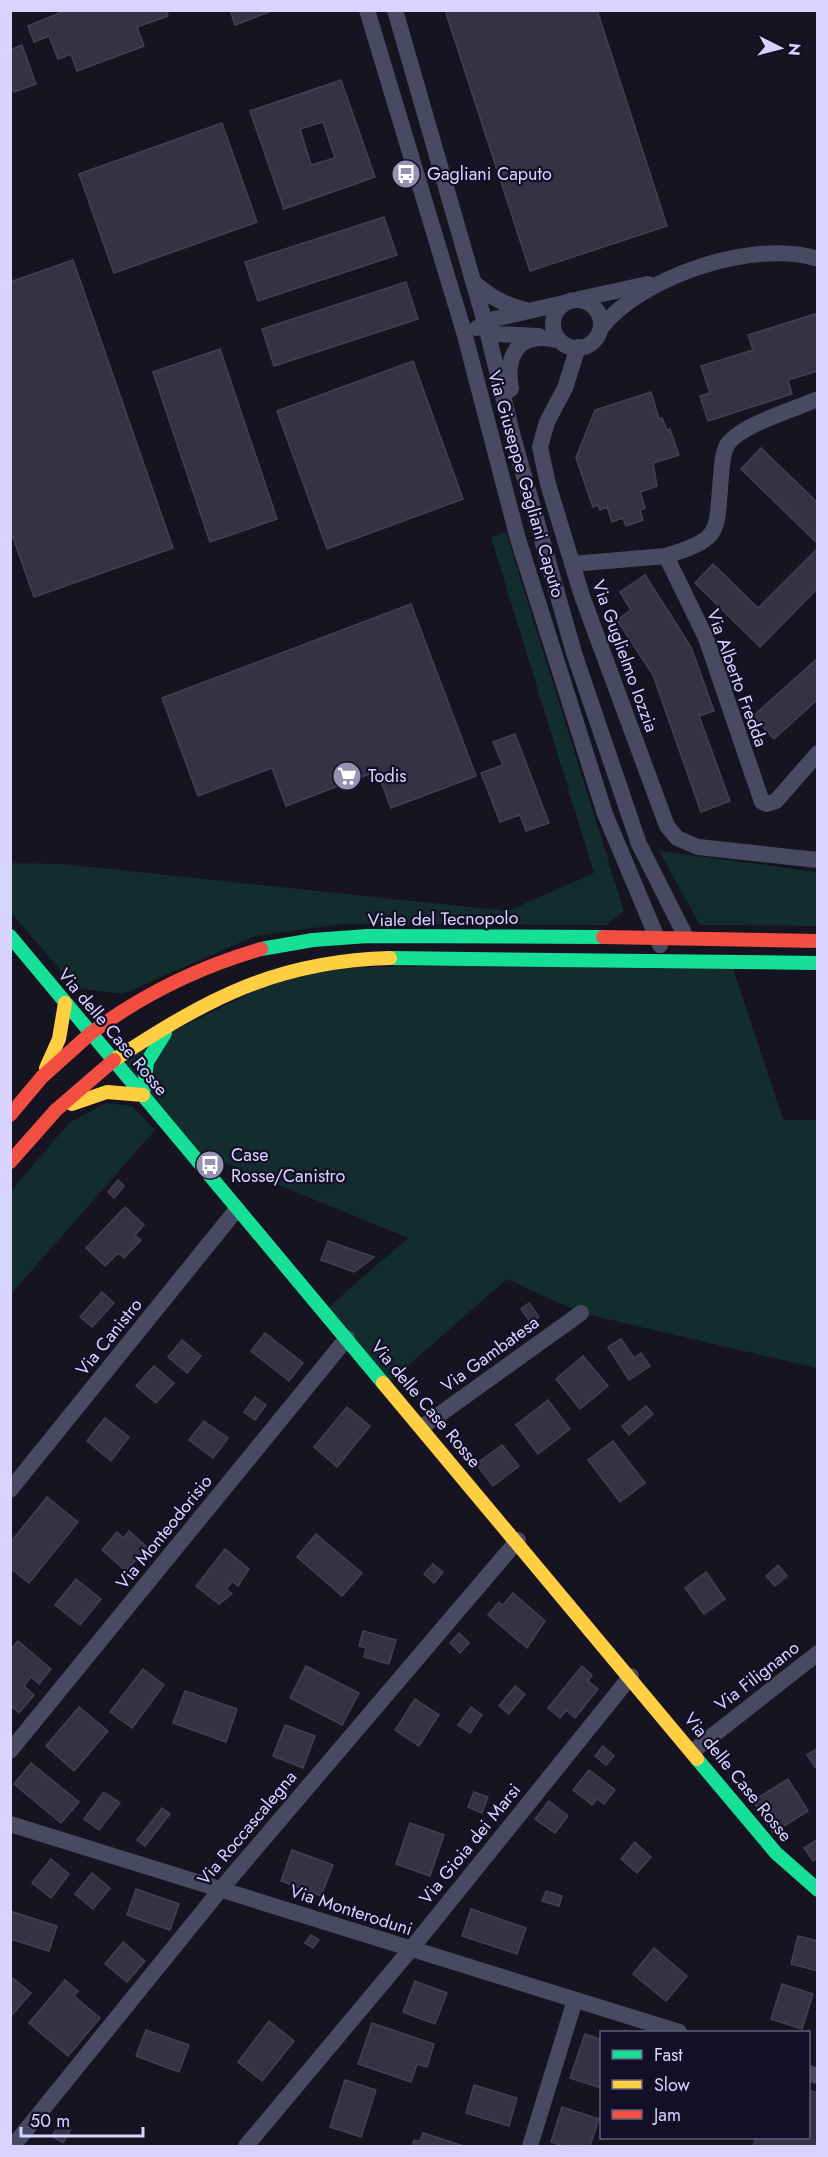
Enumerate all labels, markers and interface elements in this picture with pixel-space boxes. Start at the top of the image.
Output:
north arrow [750,18,810,78]
text: N [782,42,807,57]
bus stop icon: Gagliani Caputo [390,158,422,190]
place label: Gagliani Caputo [427,161,552,187]
street label: Via Giuseppe Gagliani Caputo [481,367,571,601]
street label: Via Guglielmo Iozzia [585,576,665,736]
street label: Via Alberto Fredda [700,605,774,751]
supermarket icon: Todis [331,760,363,792]
place label: Todis [368,763,407,789]
street label: Viale del Tecnopolo [367,905,519,933]
street label: Via delle Case Rosse [52,962,174,1102]
place label: Case Rosse/Canistro [231,1142,345,1189]
bus stop icon: Case Rosse/Canistro [194,1149,226,1181]
street label: Via Canistro [70,1293,148,1381]
street label: Via Gambatesa [436,1309,544,1399]
street label: Via delle Case Rosse [365,1334,487,1474]
street label: Via Monteodorisio [110,1469,218,1595]
street label: Via Filignano [709,1635,805,1717]
street label: Via delle Case Rosse [678,1707,798,1847]
street label: Via Roccascalegna [191,1765,303,1891]
street label: Via Gioia dei Marsi [413,1778,527,1910]
street label: Via Monteroduni [286,1878,416,1942]
legend [600,2031,810,2139]
text: Fast [654,2042,683,2068]
text: Slow [654,2072,691,2098]
scale bar [21,2100,142,2138]
text: Jam [652,2102,681,2128]
text: 50 m [30,2108,70,2134]

